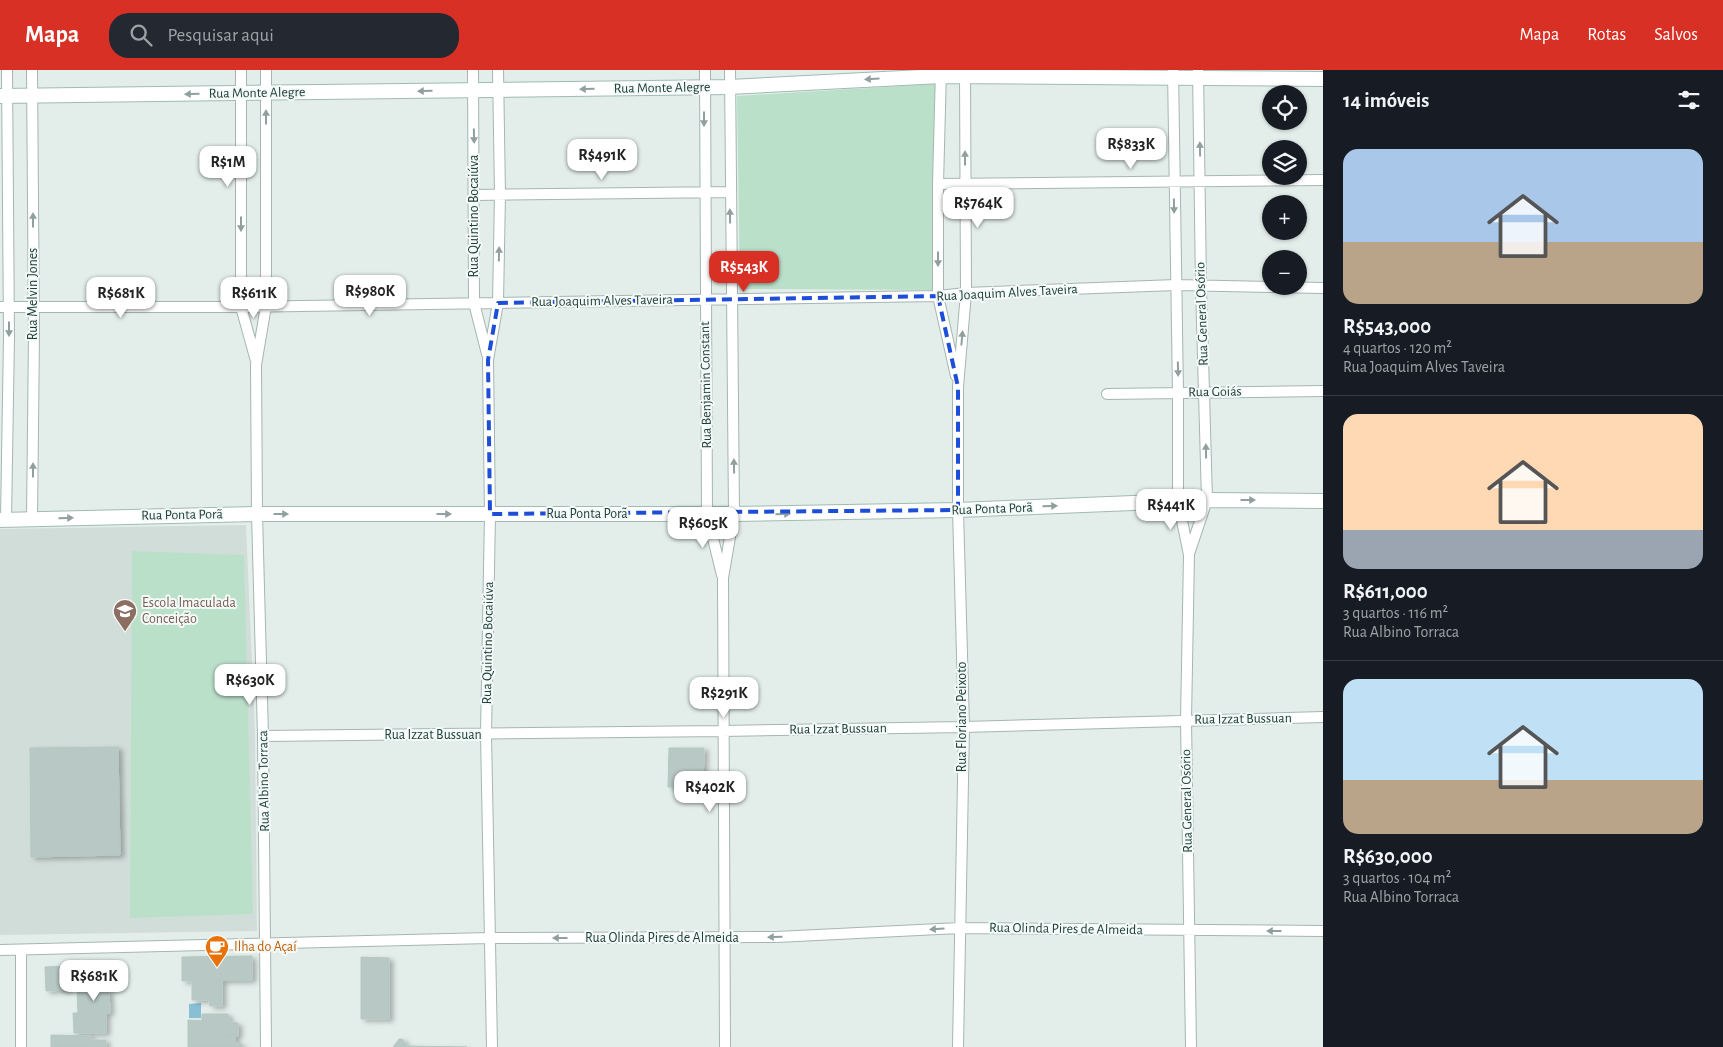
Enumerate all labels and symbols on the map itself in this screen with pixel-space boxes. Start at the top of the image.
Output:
one-way arrow [864,76,880,84]
street label: Rua Monte Alegre [613,80,711,96]
street label: Rua Monte Alegre [208,85,306,101]
one-way arrow [579,85,595,93]
one-way arrow [416,87,432,95]
one-way arrow [184,90,200,98]
one-way arrow [261,109,269,125]
one-way arrow [700,111,708,127]
one-way arrow [470,128,478,144]
pin: R$833K [1090,128,1172,170]
pin: R$491K [561,138,643,181]
one-way arrow [1196,141,1204,157]
pin: R$1M [198,146,258,188]
one-way arrow [961,150,969,166]
street label: Rua Quintino Bocaiúva [467,154,481,277]
pin: R$764K [937,186,1019,229]
one-way arrow [1171,198,1179,214]
one-way arrow [726,208,734,224]
one-way arrow [29,212,37,228]
one-way arrow [237,216,245,232]
one-way arrow [495,246,503,262]
street label: Rua Melvin Jones [26,248,40,340]
pin: R$543K [703,250,785,293]
one-way arrow [934,251,942,267]
street label: Rua General Osório [1193,262,1211,366]
pin: R$980K [329,274,411,317]
pin: R$681K [80,276,162,319]
pin: R$611K [213,276,295,319]
street label: Rua Joaquim Alves Taveira [936,282,1079,304]
street label: Rua Joaquim Alves Taveira [531,293,674,309]
one-way arrow [5,321,13,337]
street label: Rua Benjamin Constant [698,321,714,449]
one-way arrow [959,330,967,346]
one-way arrow [1174,361,1182,377]
street label: Rua Goiás [1188,385,1242,399]
one-way arrow [1202,443,1210,459]
one-way arrow [730,457,738,473]
one-way arrow [29,462,37,478]
pin: R$441K [1130,488,1212,531]
one-way arrow [1240,497,1256,505]
street label: Rua Ponta Porã [951,501,1034,517]
one-way arrow [1043,502,1059,510]
pin: R$605K [662,506,744,549]
street label: Rua Ponta Porã [141,507,223,523]
street label: Rua Ponta Porã [546,507,628,521]
one-way arrow [775,509,791,517]
one-way arrow [273,510,289,518]
one-way arrow [436,510,452,518]
one-way arrow [58,514,74,522]
street label: Rua Quintino Bocaiúva [480,581,496,705]
place label: Escola Imaculada Conceição [142,596,236,626]
school or university icon: Escola Imaculada Conceição [112,598,138,632]
street label: Rua Floriano Peixoto [955,662,969,772]
pin: R$630K [209,664,291,706]
pin: R$291K [683,676,765,719]
street label: Rua Izzat Bussuan [1194,711,1292,727]
street label: Rua Izzat Bussuan [789,721,887,737]
street label: Rua Izzat Bussuan [384,728,482,742]
street label: Rua Albino Torraca [256,730,272,832]
street label: Rua General Osório [1179,749,1195,853]
pin: R$402K [669,770,751,813]
street label: Rua Olinda Pires de Almeida [989,921,1144,937]
one-way arrow [929,925,945,933]
one-way arrow [1266,927,1282,935]
street label: Rua Olinda Pires de Almeida [585,931,739,945]
one-way arrow [766,933,782,941]
cafe icon: Ilha do Açaí [204,934,230,968]
one-way arrow [551,934,567,942]
place label: Ilha do Açaí [234,940,297,954]
pin: R$681K [53,960,135,1002]

